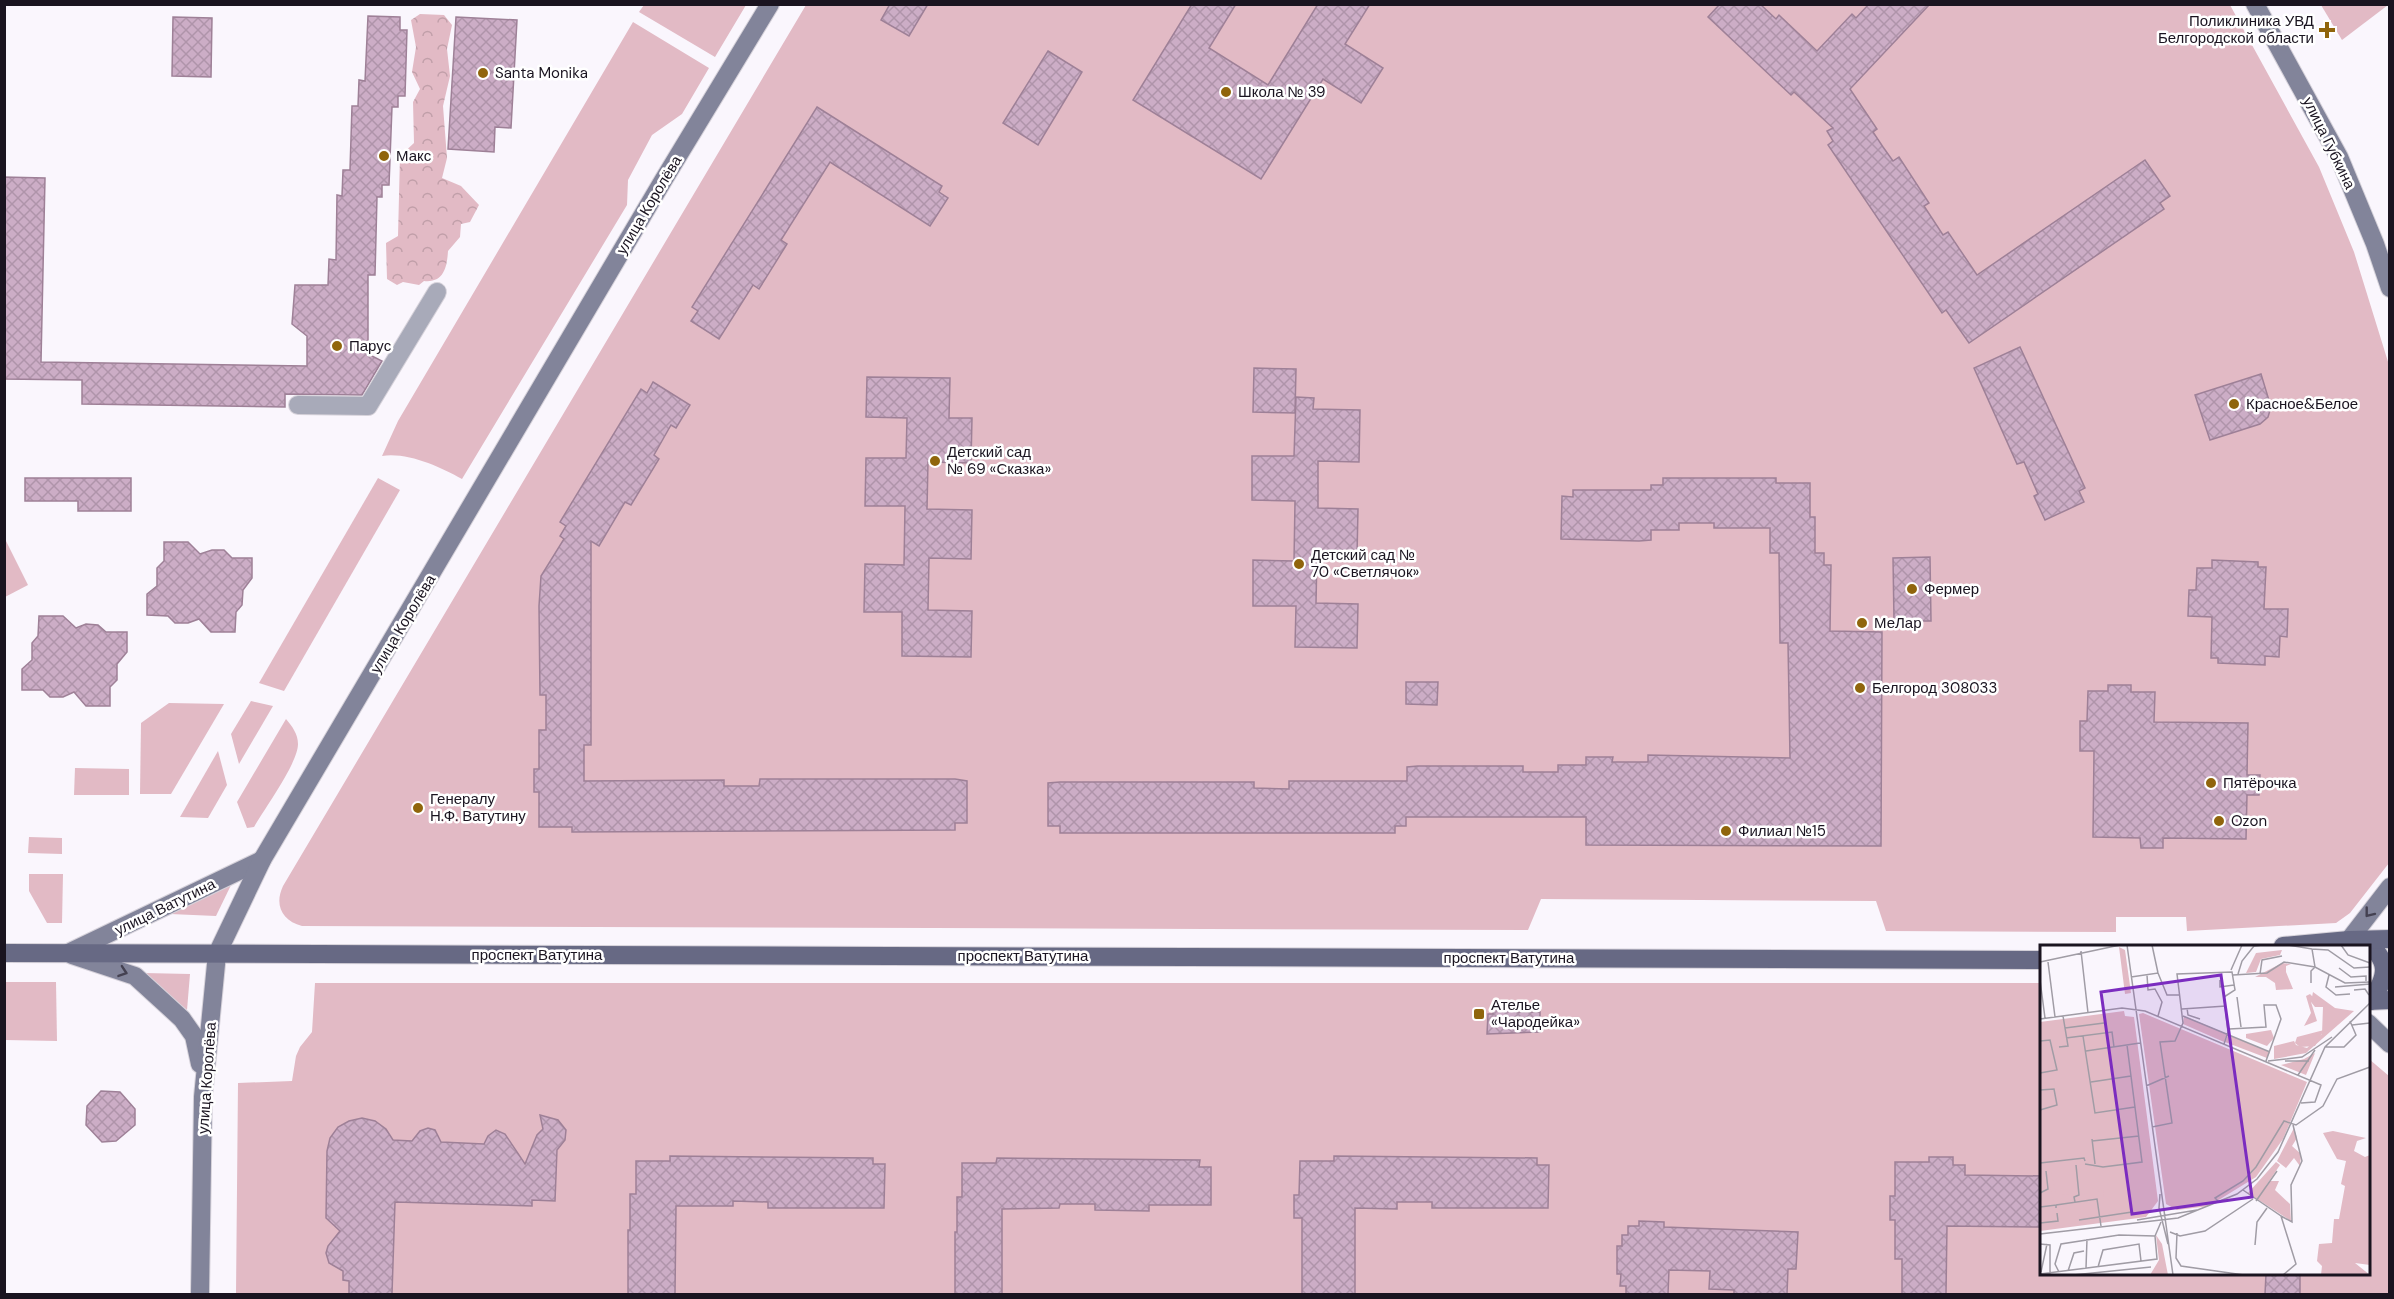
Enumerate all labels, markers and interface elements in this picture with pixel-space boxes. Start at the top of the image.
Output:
place label: Поликлиника УВД Белгородской области [2158,11,2314,48]
marker: Поликлиника УВД Белгородской области [2318,21,2336,39]
place label: Santa Monika [495,63,588,83]
marker: Santa Monika [476,66,490,80]
place label: Школа № 39 [1238,82,1326,102]
marker: Школа № 39 [1219,85,1233,99]
street label: улица Губкина [2298,94,2360,193]
place label: Макс [396,146,432,166]
marker: Макс [377,149,391,163]
street label: улица Королёва [612,151,687,258]
place label: Парус [349,336,392,356]
marker: Парус [330,339,344,353]
place label: Красное&Белое [2246,394,2358,414]
marker: Красное&Белое [2227,397,2241,411]
place label: Детский сад № 69 «Сказка» [947,442,1051,479]
marker: Детский сад № 69 «Сказка» [928,454,942,468]
place label: Детский сад № 70 «Светлячок» [1311,545,1419,582]
marker: Детский сад № 70 «Светлячок» [1292,557,1306,571]
street label: улица Королёва [366,570,441,677]
place label: Фермер [1924,579,1979,599]
marker: Фермер [1905,582,1919,596]
place label: МеЛар [1874,613,1922,633]
marker: МеЛар [1855,616,1869,630]
place label: Белгород 308033 [1872,678,1997,698]
marker: Белгород 308033 [1853,681,1867,695]
place label: Пятёрочка [2223,773,2297,793]
marker: Пятёрочка [2204,776,2218,790]
place label: Генералу Н.Ф. Ватутину [430,789,526,826]
marker: Генералу Н.Ф. Ватутину [411,801,425,815]
place label: Ozon [2231,811,2267,831]
marker: Ozon [2212,814,2226,828]
place label: Филиал №15 [1738,821,1826,841]
marker: Филиал №15 [1719,824,1733,838]
street label: улица Ватутина [111,874,219,940]
one-way arrow [2366,907,2377,918]
street label: проспект Ватутина [472,945,603,965]
inset map [2040,945,2370,1275]
street label: проспект Ватутина [958,946,1089,966]
street label: проспект Ватутина [1444,948,1575,968]
one-way arrow [117,965,128,978]
place label: Ателье «Чародейка» [1491,995,1580,1032]
marker: Ателье «Чародейка» [1472,1007,1486,1021]
street label: улица Королёва [193,1021,221,1135]

